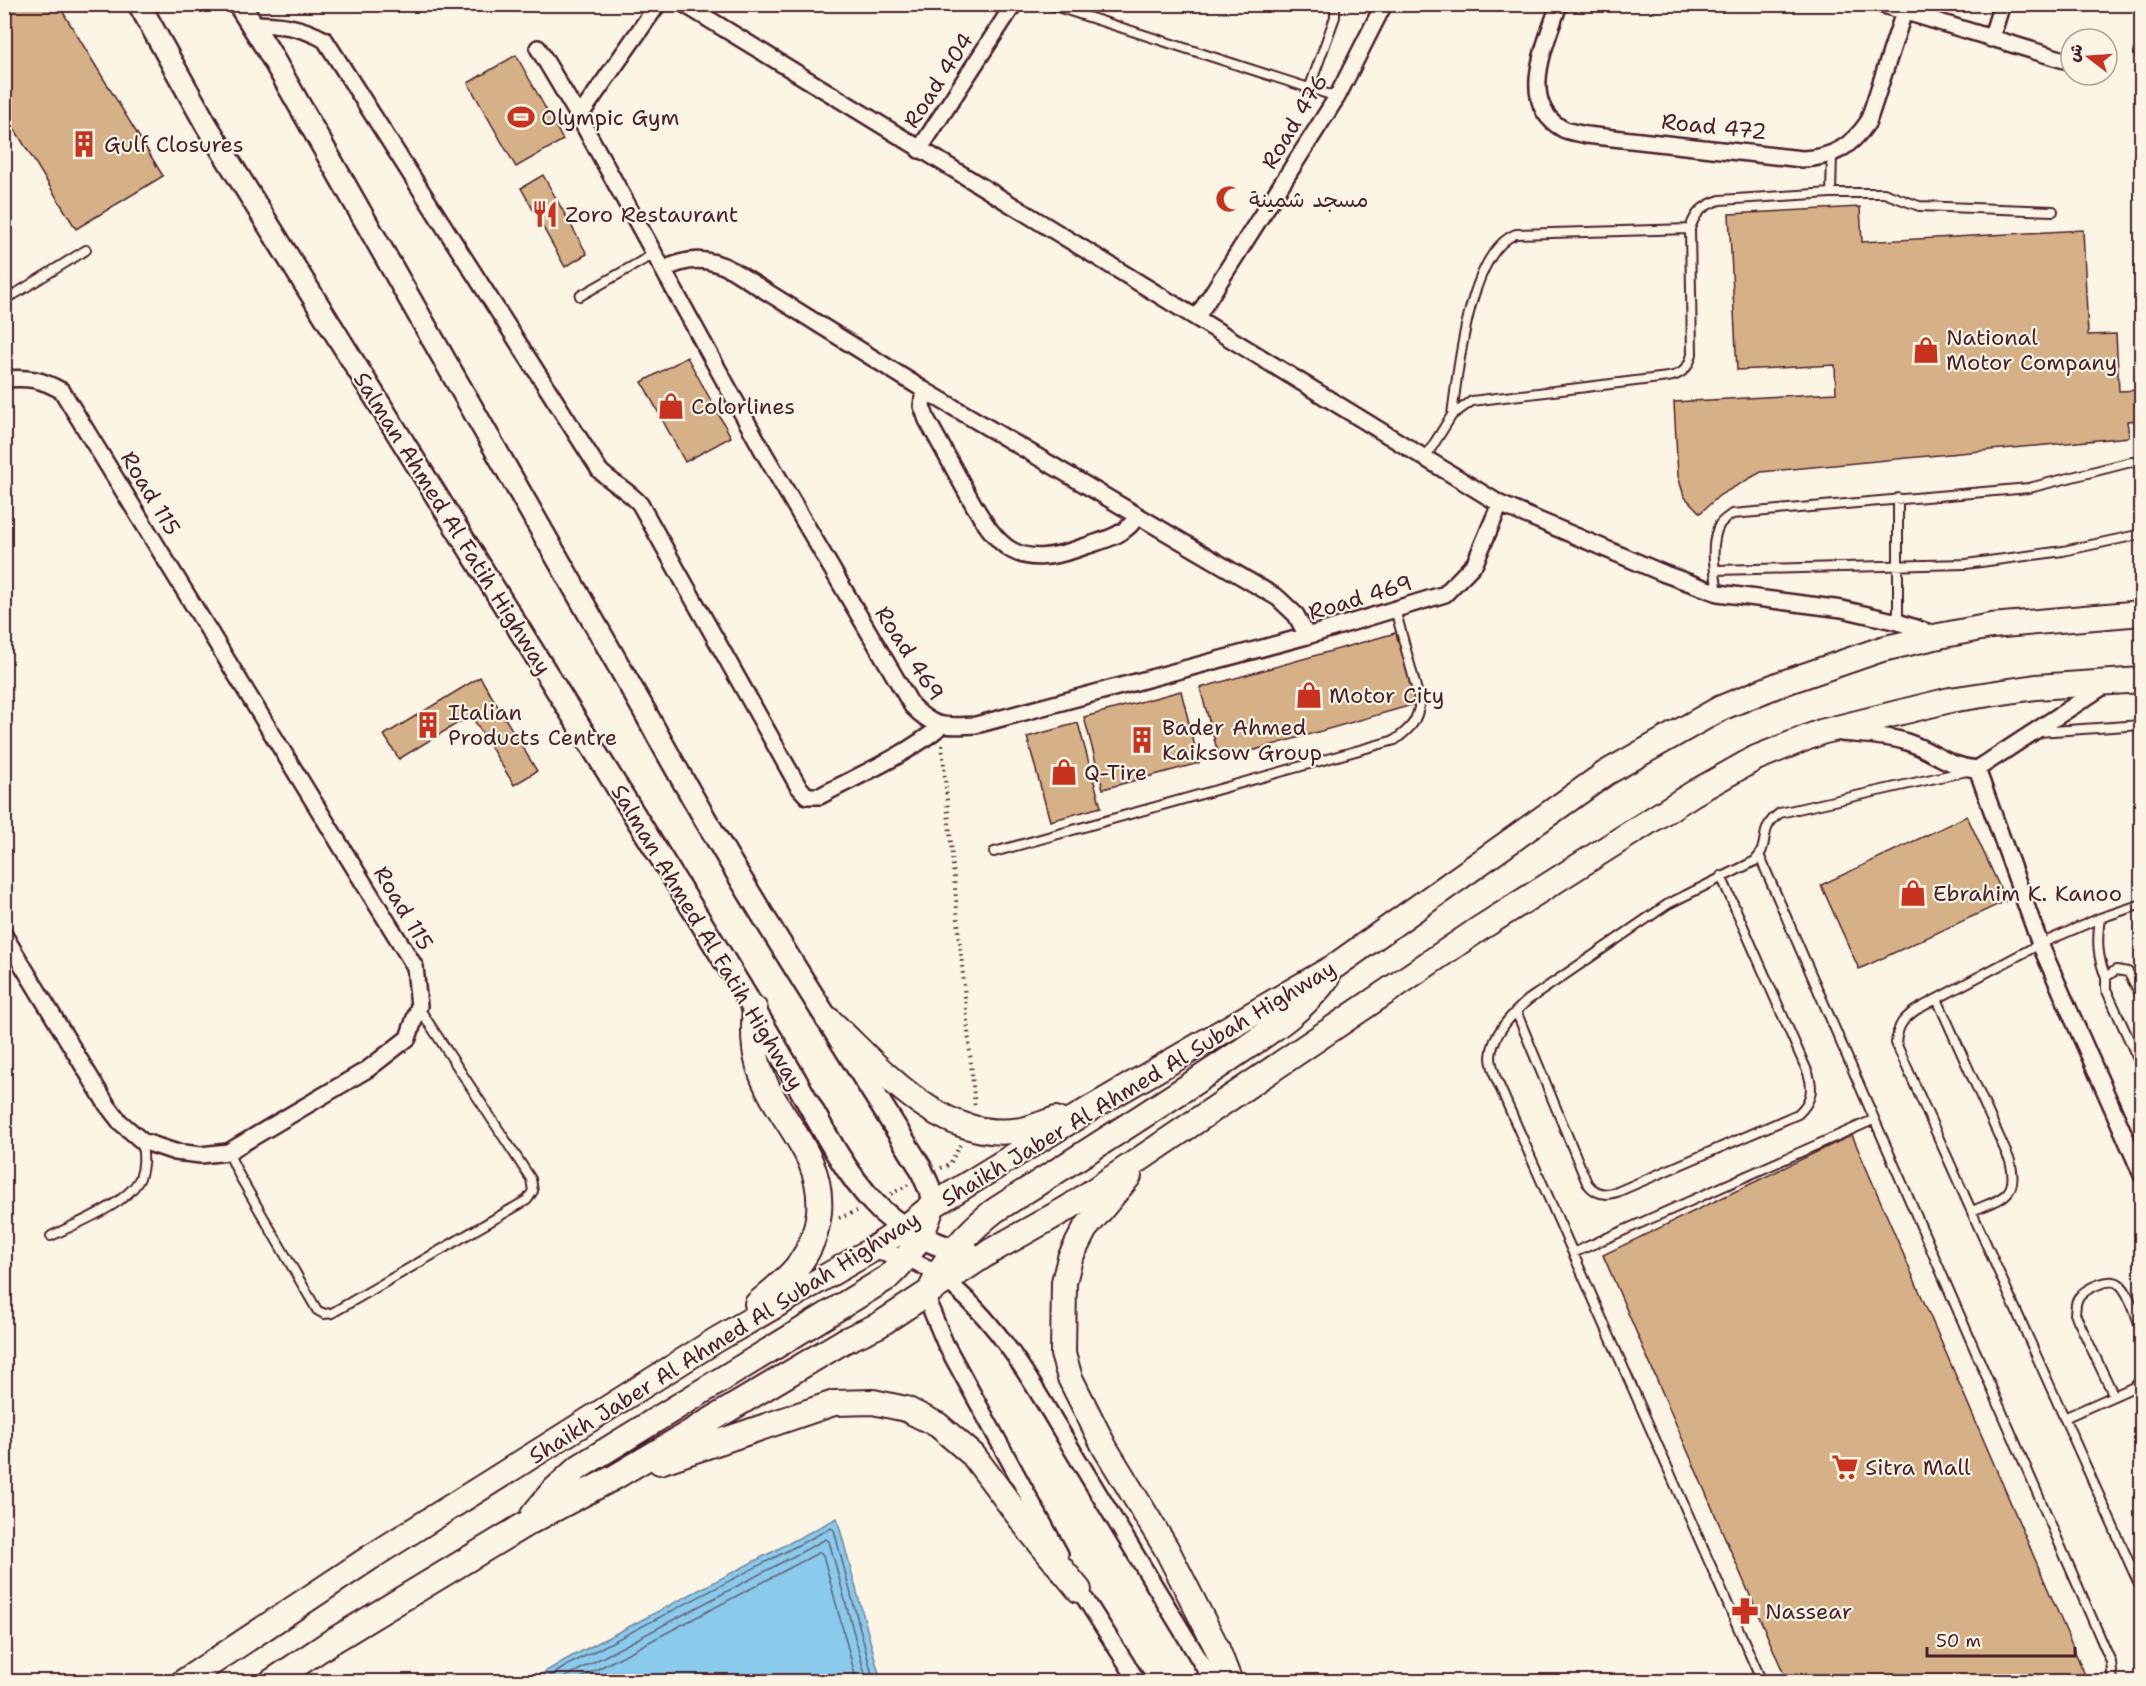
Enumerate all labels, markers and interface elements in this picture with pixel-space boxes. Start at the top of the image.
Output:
street label: Road 404 [897,27,980,134]
north arrow [2059,27,2119,87]
text: ش [2063,41,2088,64]
street label: Road 476 [1255,68,1334,174]
sports icon: Olympic Gym [506,102,536,132]
place label: Olympic Gym [541,103,680,132]
street label: Road 472 [1660,107,1768,146]
building icon: Gulf Closures [69,129,99,159]
place label: Gulf Closures [104,130,244,159]
mosque icon: مسجد شمينة [1214,184,1244,214]
place label: مسجد شمينة [1249,185,1369,214]
restaurant icon: Zoro Restaurant [530,199,560,229]
place label: Zoro Restaurant [565,200,738,229]
place label: National Motor Company [1946,323,2117,377]
shop icon: National Motor Company [1911,335,1941,365]
street label: Salman Ahmed Al Fatih Highway [347,366,558,680]
shop icon: Colorlines [656,391,686,421]
place label: Colorlines [691,392,795,421]
street label: Road 115 [114,446,187,541]
street label: Road 469 [1305,568,1415,627]
street label: Road 469 [868,601,951,706]
shop icon: Motor City [1294,680,1324,710]
place label: Motor City [1329,681,1444,710]
place label: Italian Products Centre [448,698,617,752]
building icon: Italian Products Centre [413,710,443,740]
place label: Bader Ahmed Kaiksow Group [1162,713,1322,767]
building icon: Bader Ahmed Kaiksow Group [1127,725,1157,755]
shop icon: Q-Tire [1049,757,1079,787]
place label: Q-Tire [1084,758,1147,787]
street label: Salman Ahmed Al Fatih Highway [605,779,811,1096]
street label: Road 115 [367,861,440,956]
shop icon: Ebrahim K. Kanoo [1898,878,1928,908]
place label: Ebrahim K. Kanoo [1933,879,2122,908]
street label: Shaikh Jaber Al Ahmed Al Subah Highway [936,954,1341,1213]
street label: Shaikh Jaber Al Ahmed Al Subah Highway [523,1204,925,1470]
supermarket icon: Sitra Mall [1830,1452,1860,1482]
place label: Sitra Mall [1865,1453,1971,1482]
pharmacy icon: Nassear [1730,1596,1760,1626]
place label: Nassear [1765,1597,1852,1626]
scale bar [1927,1620,2076,1658]
text: 50 m [1936,1629,1981,1653]

